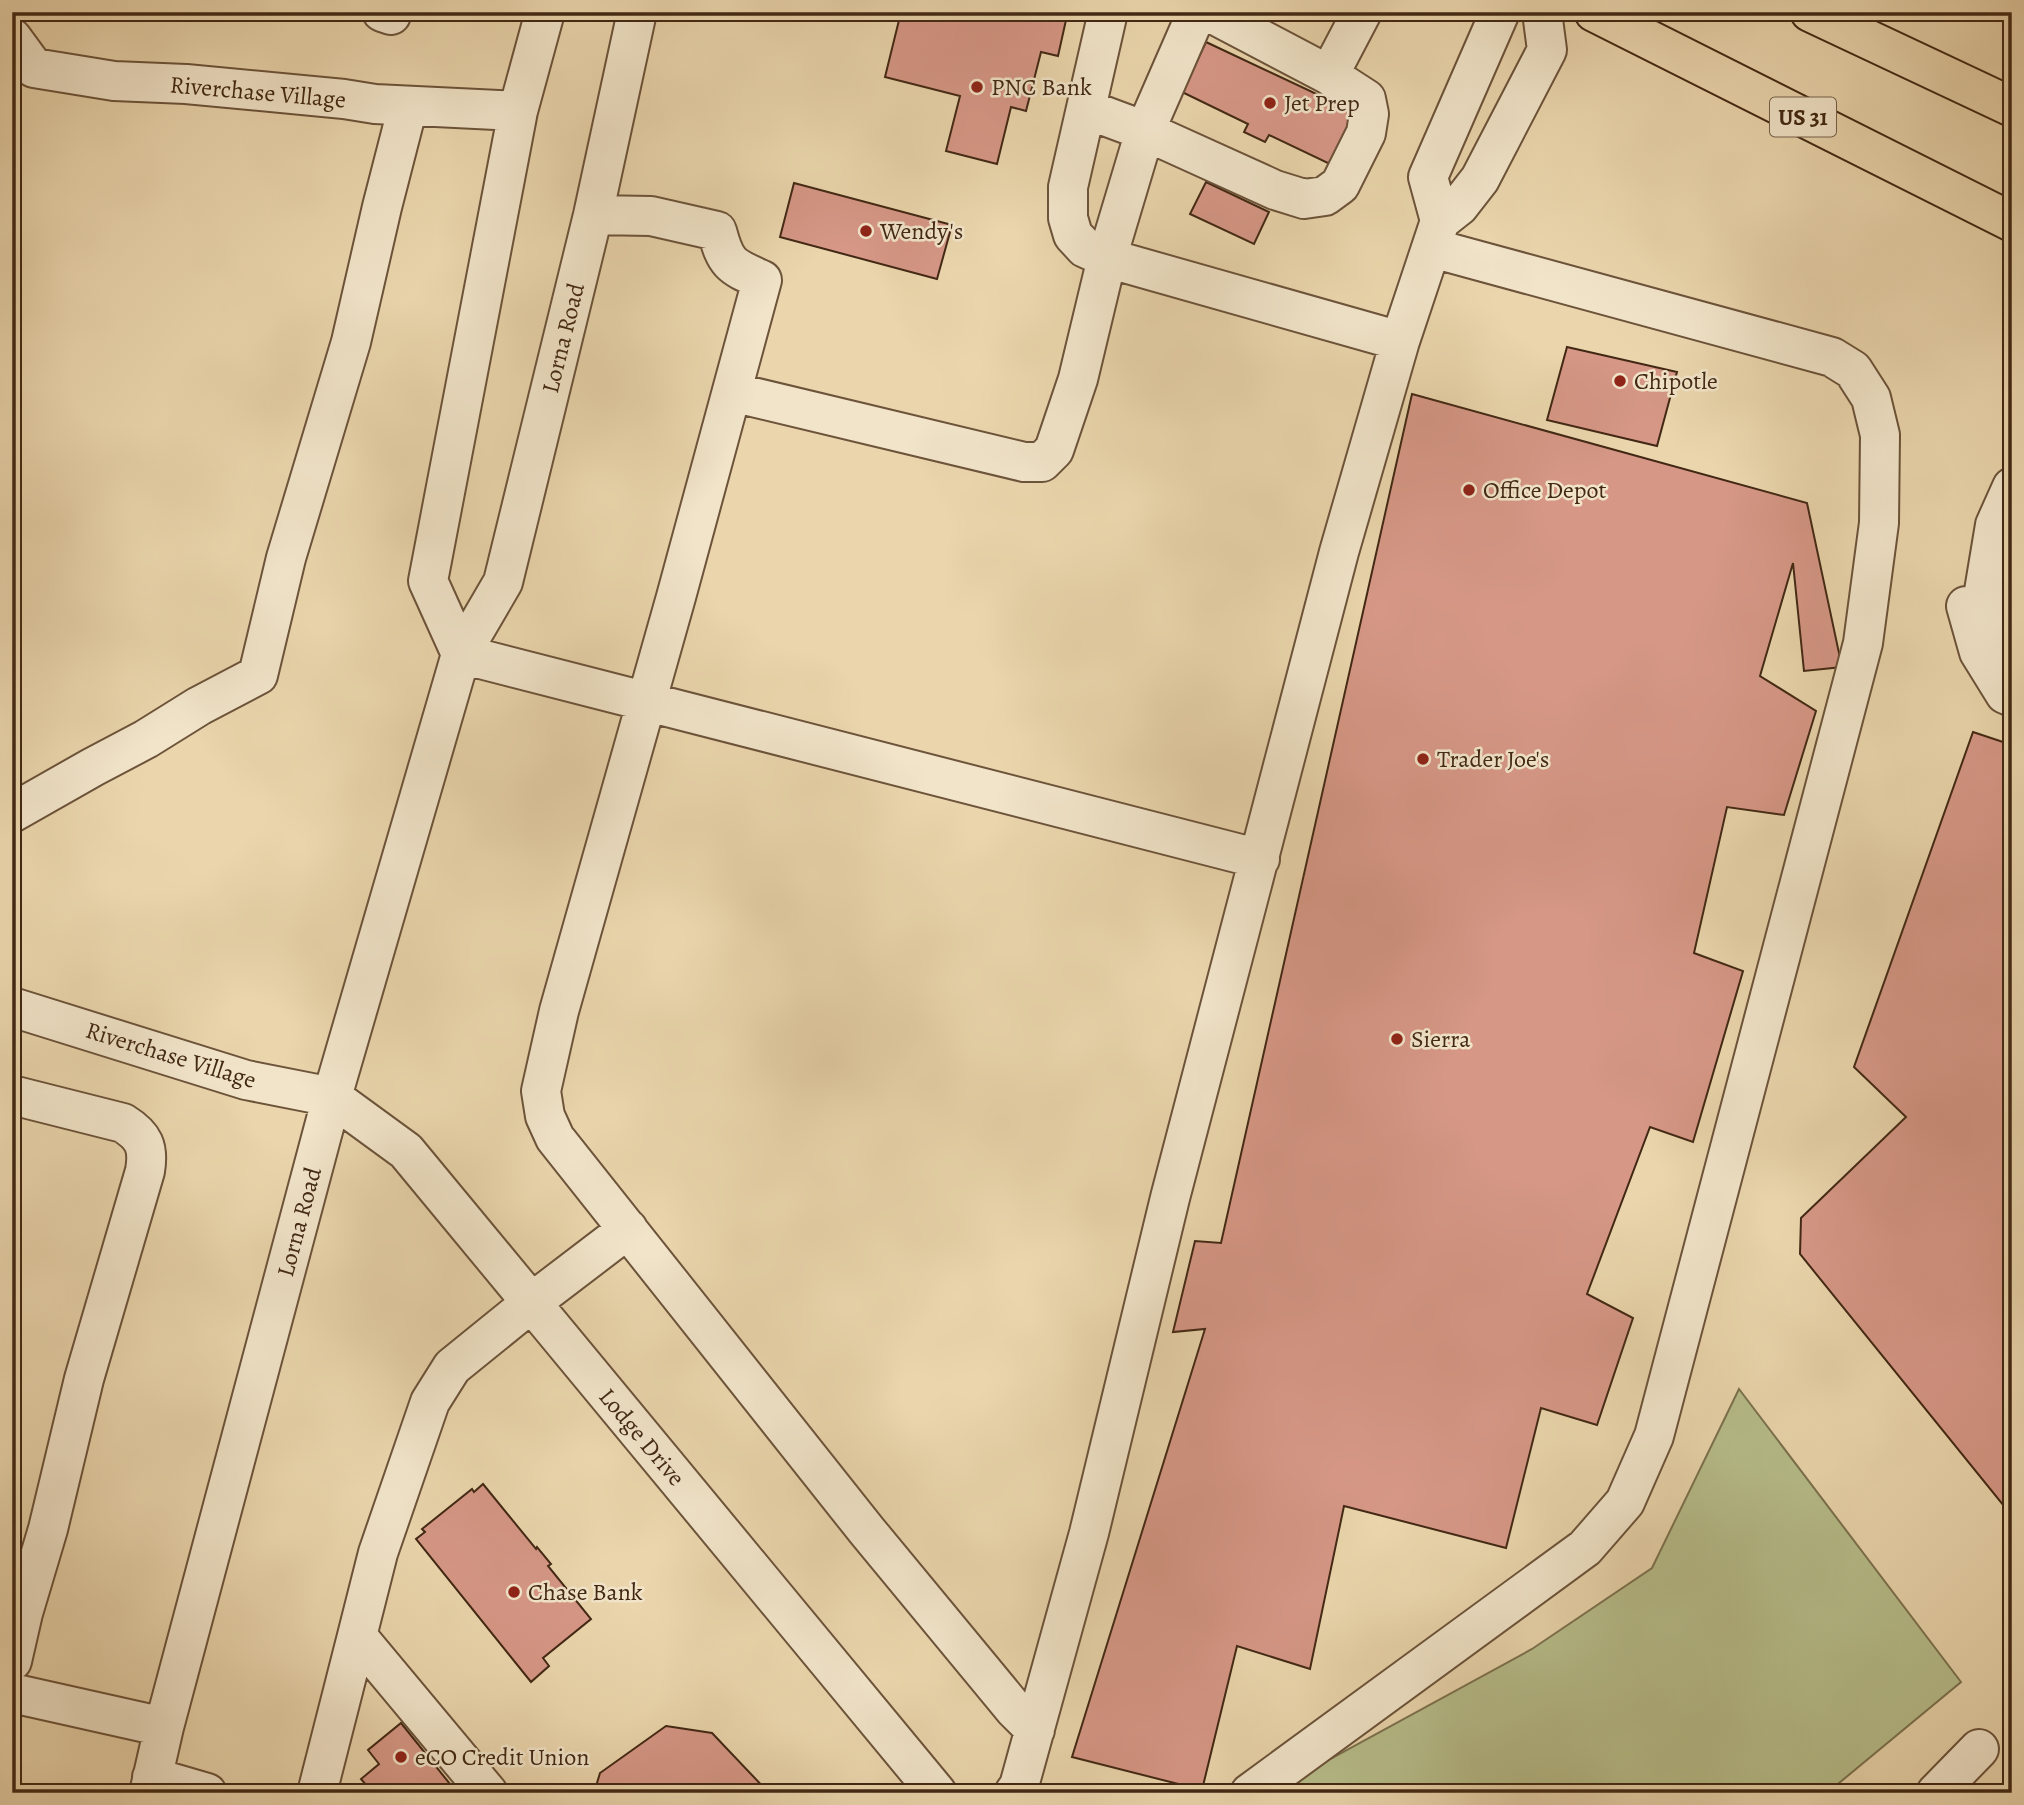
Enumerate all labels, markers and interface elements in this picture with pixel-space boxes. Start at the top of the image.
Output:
street label: Riverchase Village [169,68,347,116]
place label: PNC Bank [991,71,1092,103]
marker: PNC Bank [969,79,985,95]
place label: Jet Prep [1284,87,1360,119]
marker: Jet Prep [1262,95,1278,111]
road number: US 31 [1770,98,1836,136]
place label: Wendy's [879,215,963,247]
marker: Wendy's [858,223,874,239]
street label: Lorna Road [534,280,592,396]
place label: Chipotle [1634,365,1718,397]
marker: Chipotle [1612,373,1628,389]
place label: Office Depot [1483,474,1606,506]
marker: Office Depot [1461,482,1477,498]
place label: Trader Joe's [1437,743,1549,775]
marker: Trader Joe's [1415,751,1431,767]
street label: Riverchase Village [82,1014,260,1096]
place label: Sierra [1411,1023,1471,1055]
marker: Sierra [1389,1031,1405,1047]
street label: Lorna Road [269,1163,329,1280]
street label: Lodge Drive [592,1381,692,1493]
place label: Chase Bank [528,1576,643,1608]
marker: Chase Bank [506,1584,522,1600]
place label: eCO Credit Union [415,1741,589,1773]
marker: eCO Credit Union [393,1749,409,1765]

